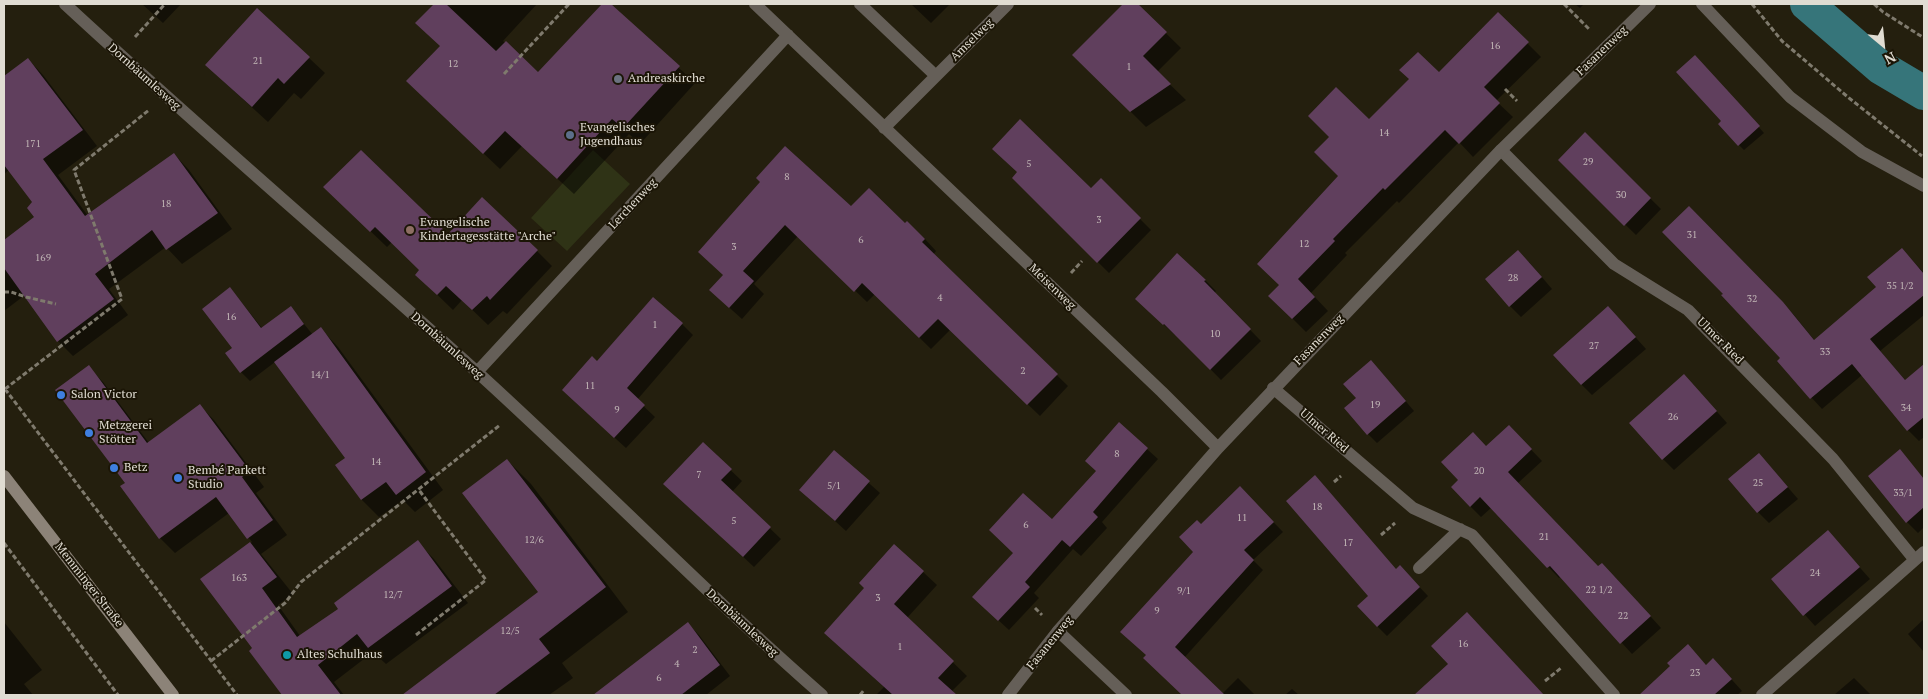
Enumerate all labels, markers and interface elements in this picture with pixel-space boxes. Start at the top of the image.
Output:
street label: Amselweg [948,16,996,64]
north arrow [1858,20,1908,70]
street label: Fasanenweg [1574,23,1630,79]
house number: 16 [1490,40,1500,52]
street label: Dornbäumlesweg [105,41,183,113]
text: N [1881,48,1899,70]
house number: 21 [253,55,263,67]
house number: 12 [448,58,458,70]
house number: 1 [1126,61,1132,73]
place label: Andreaskirche [628,72,705,86]
marker: Andreaskirche [612,73,624,85]
place label: Evangelisches Jugendhaus [580,121,655,149]
house number: 14 [1379,127,1389,139]
marker: Evangelisches Jugendhaus [564,129,576,141]
house number: 171 [25,138,41,150]
house number: 29 [1583,156,1593,168]
house number: 5 [1026,158,1032,170]
house number: 8 [784,171,790,183]
street label: Lerchenweg [606,176,660,232]
house number: 30 [1616,189,1626,201]
house number: 18 [161,198,171,210]
house number: 3 [1096,214,1102,226]
place label: Evangelische Kindertagesstätte "Arche" [420,216,556,244]
marker: Evangelische Kindertagesstätte "Arche" [404,224,416,236]
house number: 31 [1687,229,1697,241]
house number: 6 [858,234,864,246]
house number: 12 [1299,238,1309,250]
house number: 3 [731,241,737,253]
house number: 169 [35,252,51,264]
street label: Meisenweg [1026,261,1078,313]
house number: 28 [1508,272,1518,284]
house number: 35 1/2 [1886,280,1914,292]
house number: 4 [937,292,943,304]
house number: 32 [1747,293,1757,305]
street label: Dornbäumlesweg [408,310,486,382]
house number: 16 [226,311,236,323]
street label: Fasanenweg [1291,312,1347,368]
street label: Ulmer Ried [1694,315,1746,367]
house number: 1 [652,319,658,331]
house number: 10 [1210,328,1220,340]
house number: 27 [1589,340,1599,352]
house number: 33 [1820,346,1830,358]
house number: 2 [1020,365,1026,377]
house number: 14/1 [310,369,330,381]
house number: 11 [585,380,595,392]
place label: Salon Victor [71,388,137,402]
marker: Salon Victor [55,389,67,401]
house number: 19 [1370,399,1380,411]
house number: 34 [1901,402,1911,414]
house number: 9 [614,404,620,416]
street label: Ulmer Ried [1297,406,1351,456]
house number: 26 [1668,411,1678,423]
place label: Metzgerei Stötter [99,419,152,447]
marker: Metzgerei Stötter [83,427,95,439]
house number: 8 [1114,448,1120,460]
house number: 14 [371,456,381,468]
place label: Betz [124,461,148,475]
marker: Betz [108,462,120,474]
place label: Bembé Parkett Studio [188,464,266,492]
house number: 20 [1474,465,1484,477]
house number: 7 [696,469,702,481]
marker: Bembé Parkett Studio [172,472,184,484]
house number: 25 [1753,477,1763,489]
house number: 5/1 [827,480,841,492]
house number: 33/1 [1893,487,1913,499]
house number: 18 [1312,501,1322,513]
house number: 11 [1237,512,1247,524]
house number: 5 [731,515,737,527]
house number: 6 [1023,519,1029,531]
house number: 21 [1539,531,1549,543]
house number: 12/6 [524,534,544,546]
house number: 17 [1343,537,1353,549]
street label: Memminger Straße [52,540,126,630]
house number: 24 [1810,567,1820,579]
house number: 163 [231,572,247,584]
house number: 22 1/2 [1585,584,1613,596]
house number: 9/1 [1177,585,1191,597]
street label: Dornbäumlesweg [703,586,781,660]
house number: 12/7 [383,589,403,601]
house number: 3 [875,592,881,604]
house number: 9 [1154,605,1160,617]
house number: 22 [1618,610,1628,622]
street label: Fasanenweg [1024,613,1076,673]
house number: 12/5 [500,625,520,637]
house number: 16 [1458,638,1468,650]
house number: 1 [897,641,903,653]
house number: 2 [692,644,698,656]
place label: Altes Schulhaus [297,648,382,662]
marker: Altes Schulhaus [281,649,293,661]
house number: 4 [674,658,680,670]
house number: 23 [1690,667,1700,679]
house number: 6 [656,672,662,684]

